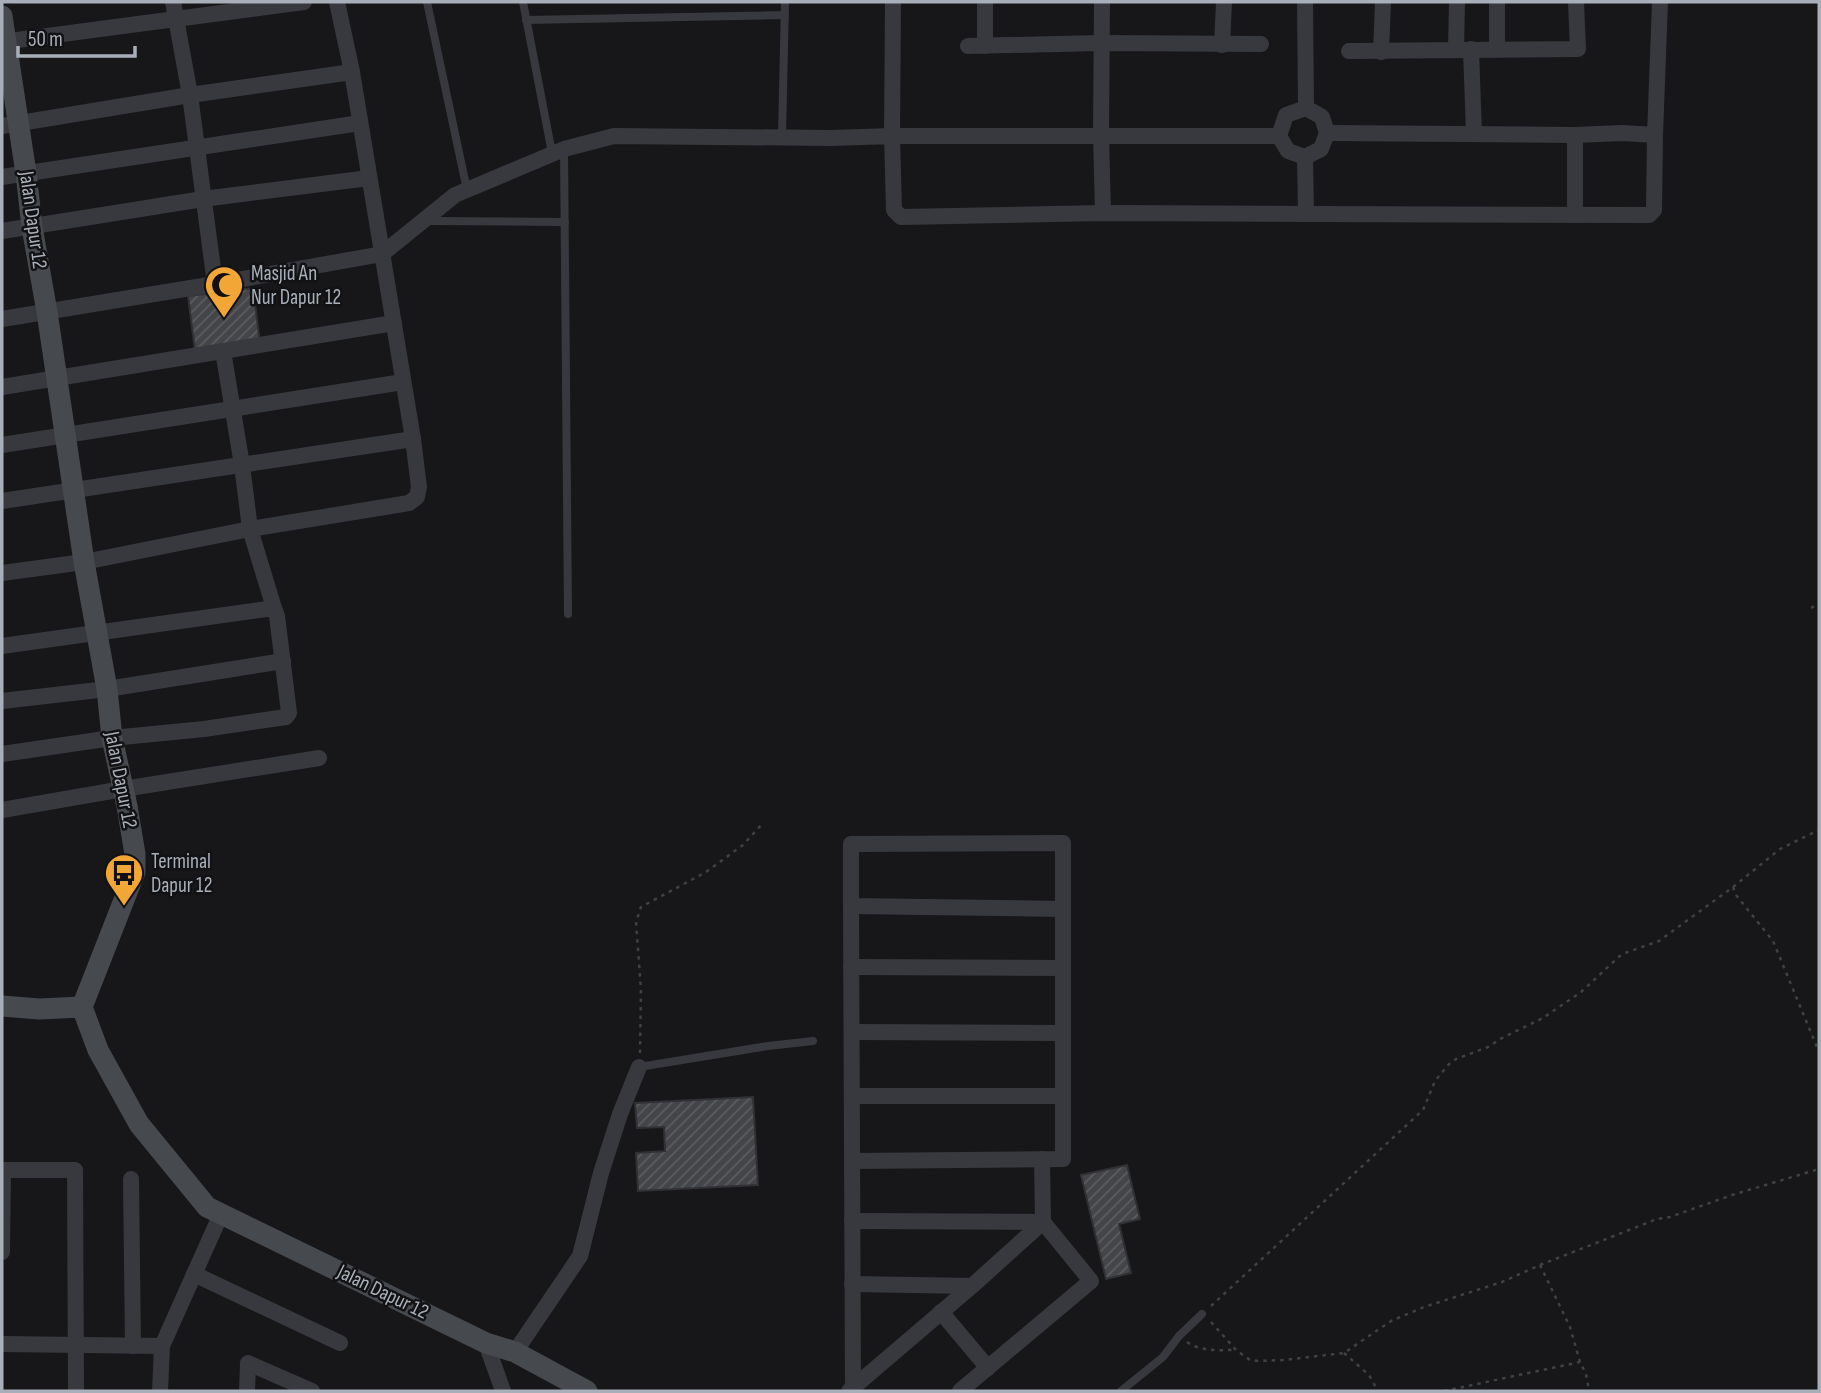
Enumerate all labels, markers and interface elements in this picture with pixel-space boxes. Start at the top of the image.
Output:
scale bar [18,14,135,58]
text: 50 m [28,27,63,52]
street label: Jalan Dapur 12 [14,169,52,270]
place label: Masjid An Nur Dapur 12 [251,261,341,310]
mosque icon: Masjid An Nur Dapur 12 [203,264,245,319]
street label: Jalan Dapur 12 [99,729,143,831]
place label: Terminal Dapur 12 [151,849,212,898]
bus stop icon: Terminal Dapur 12 [103,852,145,907]
street label: Jalan Dapur 12 [333,1259,433,1325]

